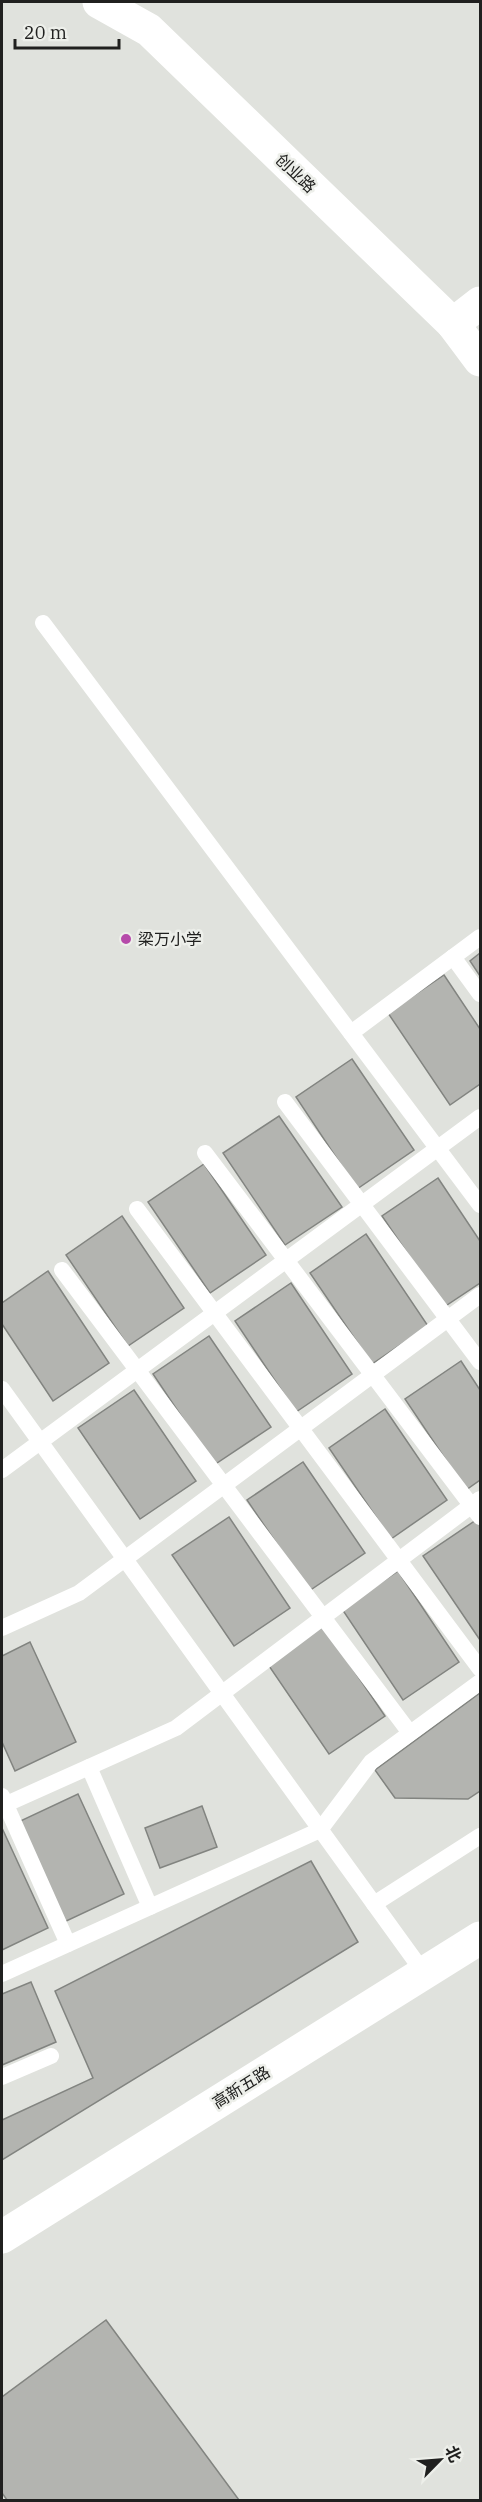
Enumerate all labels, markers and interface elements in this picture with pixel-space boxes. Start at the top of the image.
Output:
scale bar [15,12,118,50]
text: 20 m [24,21,67,44]
street label: 创业路 [272,149,320,197]
place label: 梁万小学 [138,929,202,949]
marker: 梁万小学 [119,932,133,946]
street label: 高新五路 [209,2062,273,2112]
north arrow [410,2430,470,2490]
text: 北 [441,2442,466,2465]

